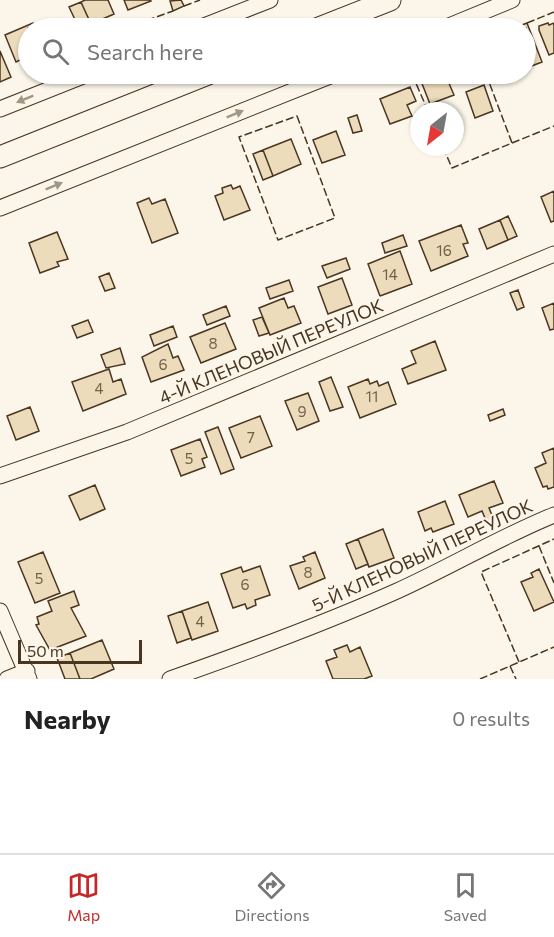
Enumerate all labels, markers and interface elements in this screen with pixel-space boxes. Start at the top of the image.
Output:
search box [18,18,536,84]
icon: search [39,35,72,68]
text: Search here [87,38,203,65]
one-way arrow [15,94,33,104]
north arrow [410,102,464,156]
one-way arrow [226,109,244,118]
one-way arrow [46,181,64,191]
house number: 16 [436,241,452,259]
house number: 14 [382,265,398,283]
street label: 4-Й КЛЕНОВЫЙ ПЕРЕУЛОК [156,294,386,408]
house number: 8 [208,334,218,352]
house number: 6 [158,355,168,373]
house number: 4 [95,379,104,397]
house number: 11 [366,387,378,405]
house number: 9 [297,402,307,420]
house number: 7 [247,428,255,446]
house number: 5 [185,449,193,467]
street label: 5-Й КЛЕНОВЫЙ ПЕРЕУЛОК [308,494,536,616]
house number: 8 [303,563,313,581]
house number: 5 [35,569,43,587]
house number: 6 [240,575,250,593]
house number: 4 [196,612,205,630]
scale bar [18,637,142,664]
text: 50 m [27,641,64,660]
text: Nearby [24,703,111,734]
text: 0 results [452,706,530,730]
tab: Map [67,869,100,924]
tab: Directions [234,869,309,924]
tab: Saved [444,869,487,924]

